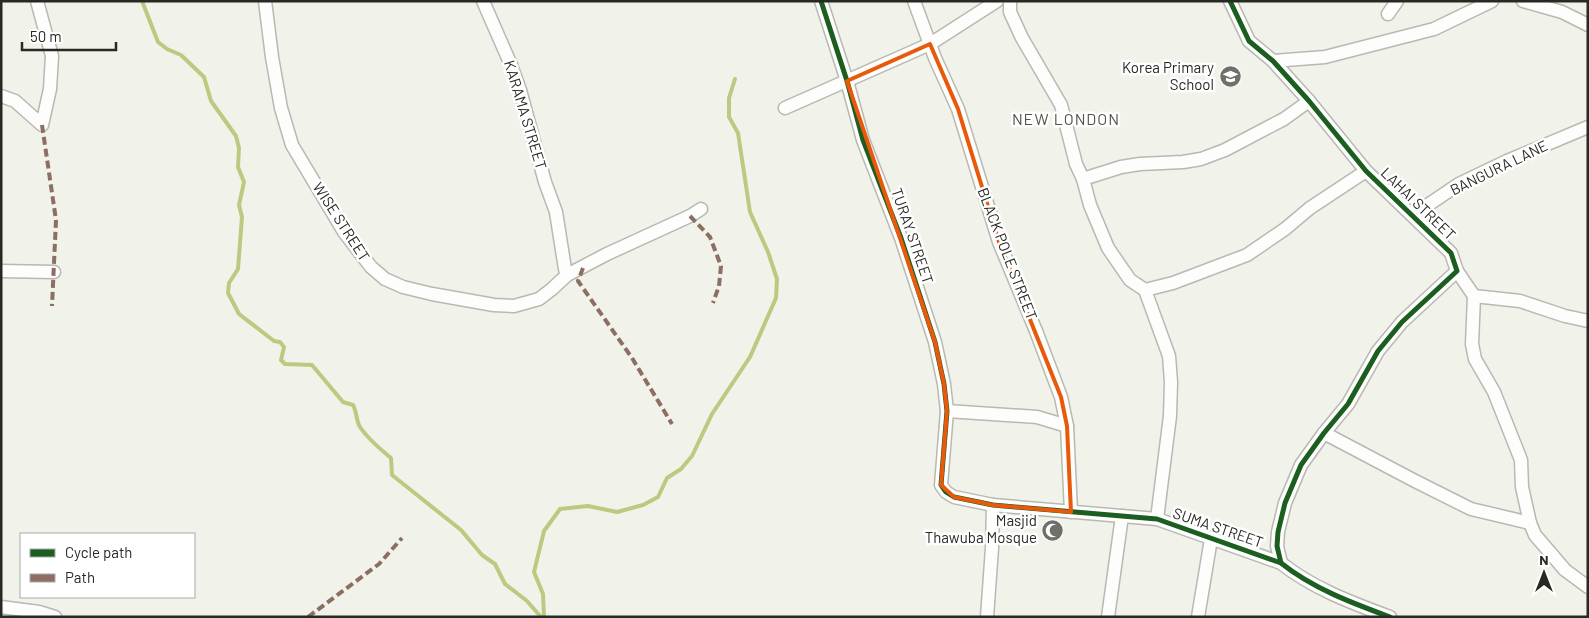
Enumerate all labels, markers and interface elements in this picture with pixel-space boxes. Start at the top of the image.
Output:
scale bar [22,20,116,52]
text: 50 m [30,27,62,45]
street label: KARAMA STREET [501,58,551,171]
place label: Korea Primary School [1122,58,1214,93]
school or university icon: Korea Primary School [1218,65,1242,89]
district label: NEW LONDON [1012,109,1120,128]
street label: BANGURA LANE [1447,136,1550,198]
street label: LAHAI STREET [1378,163,1460,243]
street label: WISE STREET [310,178,374,264]
street label: TURAY STREET [888,185,938,286]
street label: BLACK POLE STREET [974,185,1041,322]
street label: SUMA STREET [1171,503,1266,551]
place label: Masjid Thawuba Mosque [925,511,1037,546]
mosque icon: Masjid Thawuba Mosque [1041,518,1065,542]
legend [20,533,195,598]
text: Cycle path [65,543,132,561]
north arrow [1519,548,1569,598]
text: N [1539,551,1549,568]
text: Path [65,568,95,586]

